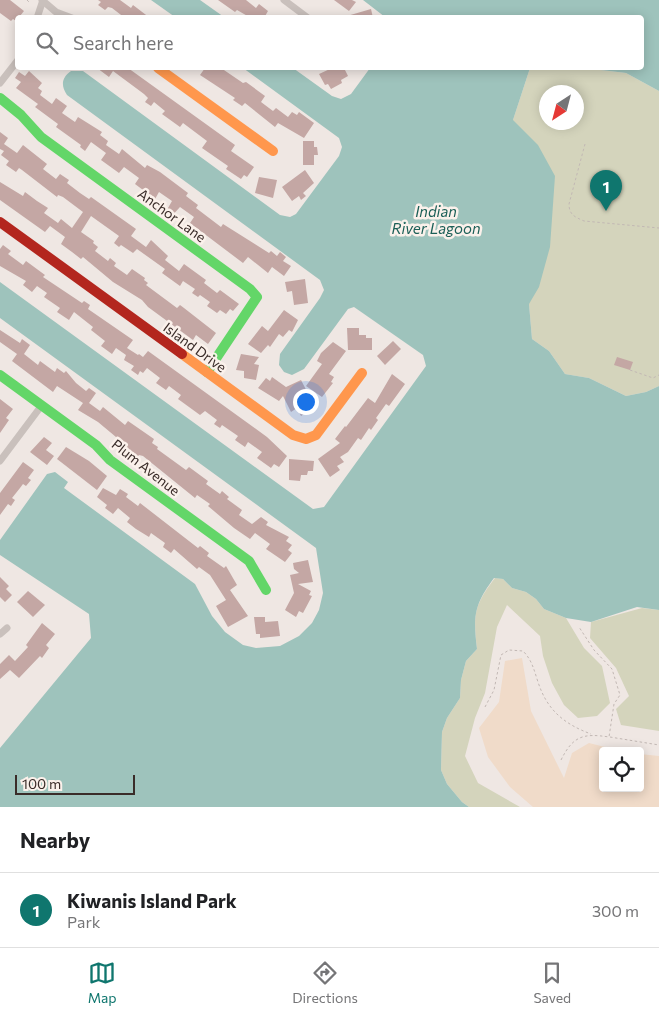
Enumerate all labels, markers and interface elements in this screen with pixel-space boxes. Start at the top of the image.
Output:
search box [15,15,644,70]
icon: search [33,29,61,57]
text: Search here [73,31,173,54]
north arrow [539,85,584,130]
pin: 1 [590,170,622,211]
street label: Anchor Lane [135,185,209,245]
water label: Indian River Lagoon [391,202,481,237]
street label: Island Drive [160,318,230,376]
your location [293,389,319,415]
street label: Plum Avenue [109,435,183,499]
map controls [599,747,644,792]
button: locate [599,747,644,792]
scale bar [15,772,135,795]
text: 100 m [22,775,61,792]
text: Nearby [20,827,90,852]
text: Kiwanis Island Park [67,889,237,912]
text: 1 [32,901,40,920]
text: 300 m [592,901,639,920]
text: Park [67,912,100,931]
tab: Map [88,959,117,1006]
tab: Directions [292,959,358,1006]
tab: Saved [533,959,571,1006]

